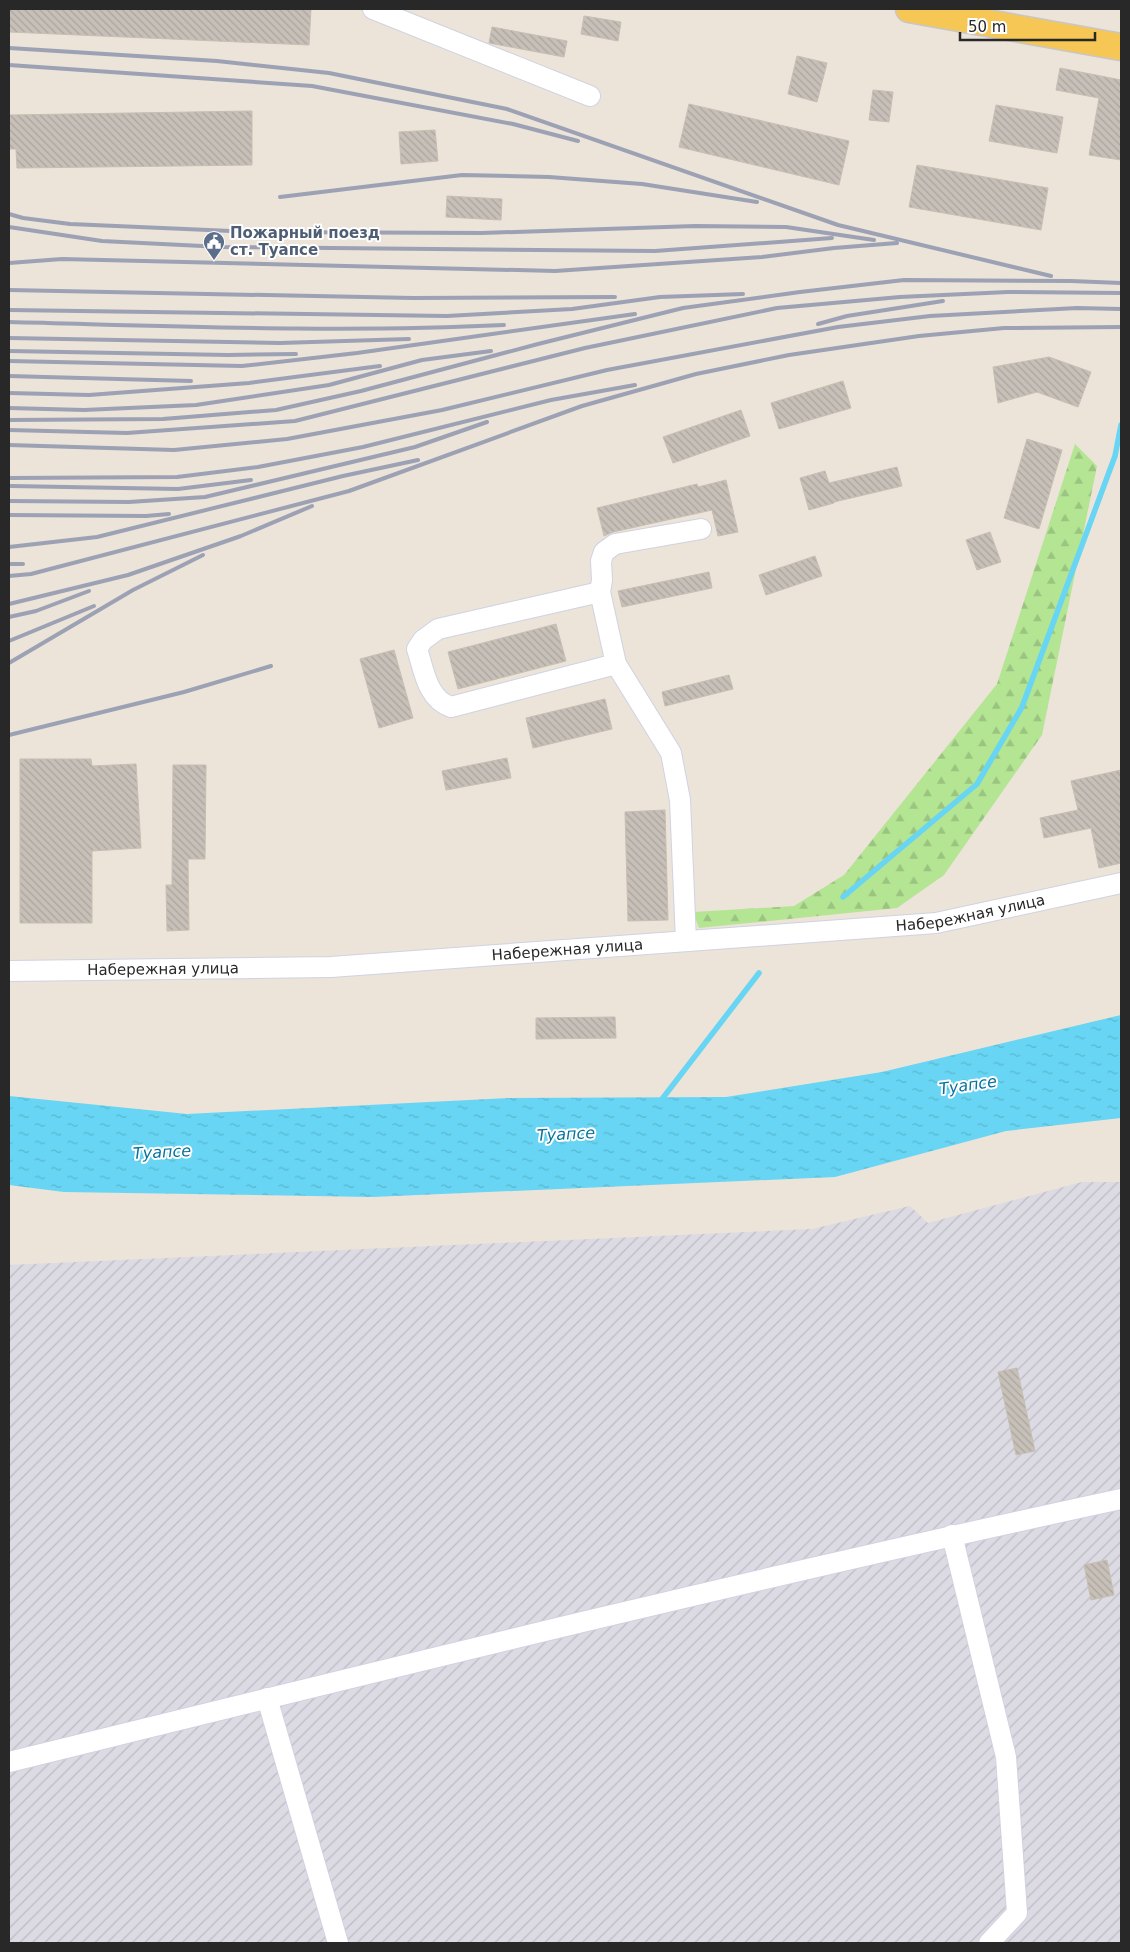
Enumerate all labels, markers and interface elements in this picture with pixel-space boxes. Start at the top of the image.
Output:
scale bar [960,10,1095,42]
text: 50 m [968,18,1006,36]
place label: Пожарный поезд ст. Туапсе [230,224,380,259]
public building icon: Пожарный поезд ст. Туапсе [202,230,226,261]
street label: Набережная улица [895,891,1047,935]
street label: Набережная улица [491,935,644,964]
street label: Набережная улица [87,959,239,979]
water label: Туапсе [938,1072,998,1098]
water label: Туапсе [536,1123,596,1145]
water label: Туапсе [132,1141,192,1163]

